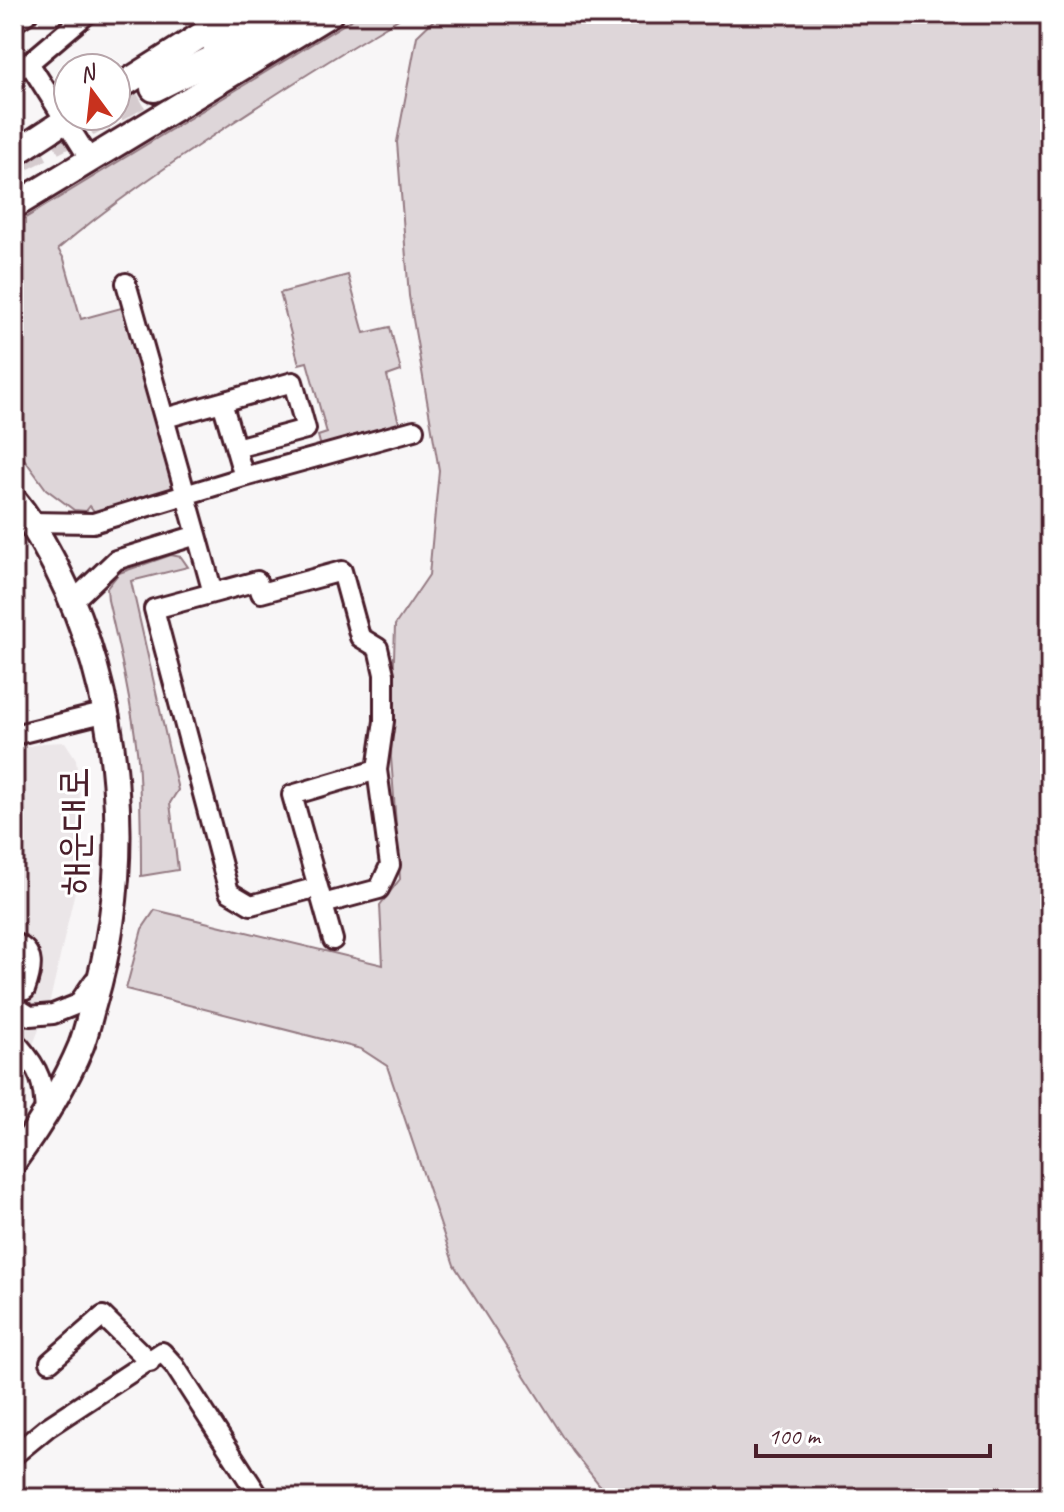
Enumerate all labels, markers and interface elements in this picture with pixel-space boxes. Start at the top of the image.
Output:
north arrow [52,52,132,132]
text: N [77,57,101,89]
street label: 해운대로 [49,767,99,895]
scale bar [756,1408,990,1458]
text: 100 m [768,1421,822,1451]

